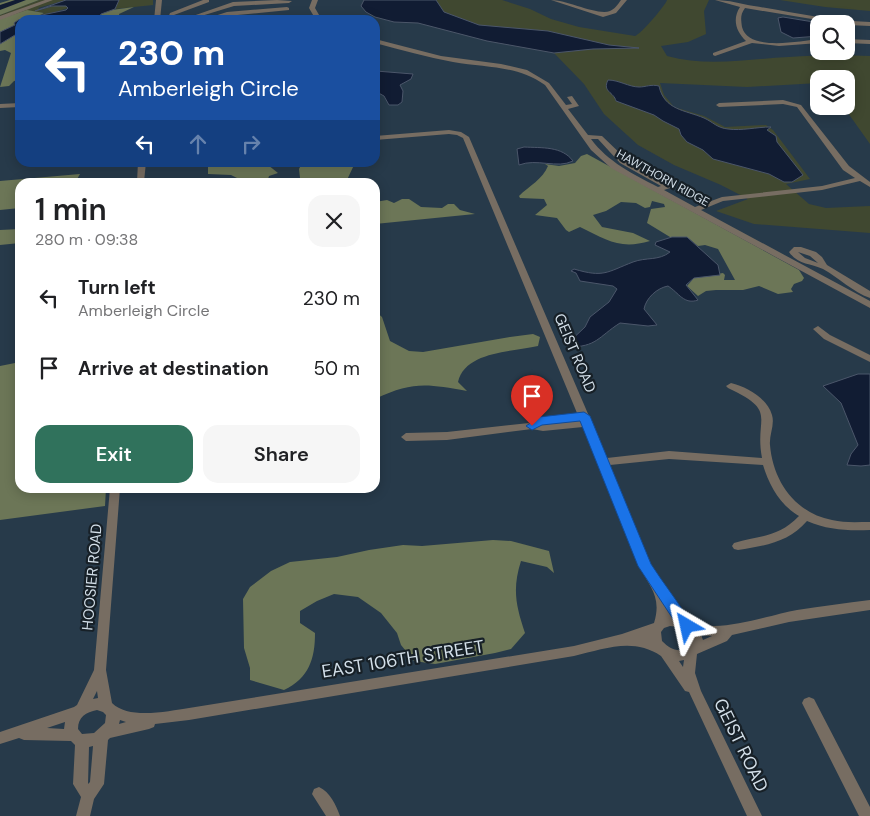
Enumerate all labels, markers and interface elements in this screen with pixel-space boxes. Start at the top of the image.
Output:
map controls [810,15,855,115]
button: search [810,15,855,60]
text: 230 m [118,30,225,76]
icon: left [35,35,100,100]
button: layers [810,70,855,115]
text: Amberleigh Circle [118,74,299,103]
icon: left [131,130,159,158]
icon: ahead [184,130,212,158]
icon: right [237,130,265,158]
street label: HAWTHORN RIDGE [614,146,712,210]
text: 1 min [35,190,107,229]
button: close [308,195,360,247]
text: 280 m · 09:38 [35,229,138,250]
text: Turn left [78,275,156,300]
icon: left [35,284,63,312]
text: 230 m [303,286,360,311]
text: Amberleigh Circle [78,300,210,321]
street label: GEIST ROAD [549,310,601,396]
icon: arrive [35,354,63,382]
text: Arrive at destination [78,356,269,381]
text: 50 m [313,356,360,381]
pin [511,375,553,426]
icon: arrive [518,382,546,410]
button: Exit [35,425,193,483]
button: Share [203,425,360,483]
street label: HOOSIER ROAD [77,523,107,631]
position arrow [660,599,712,651]
street label: EAST 106TH STREET [320,634,486,684]
street label: GEIST ROAD [708,694,774,796]

